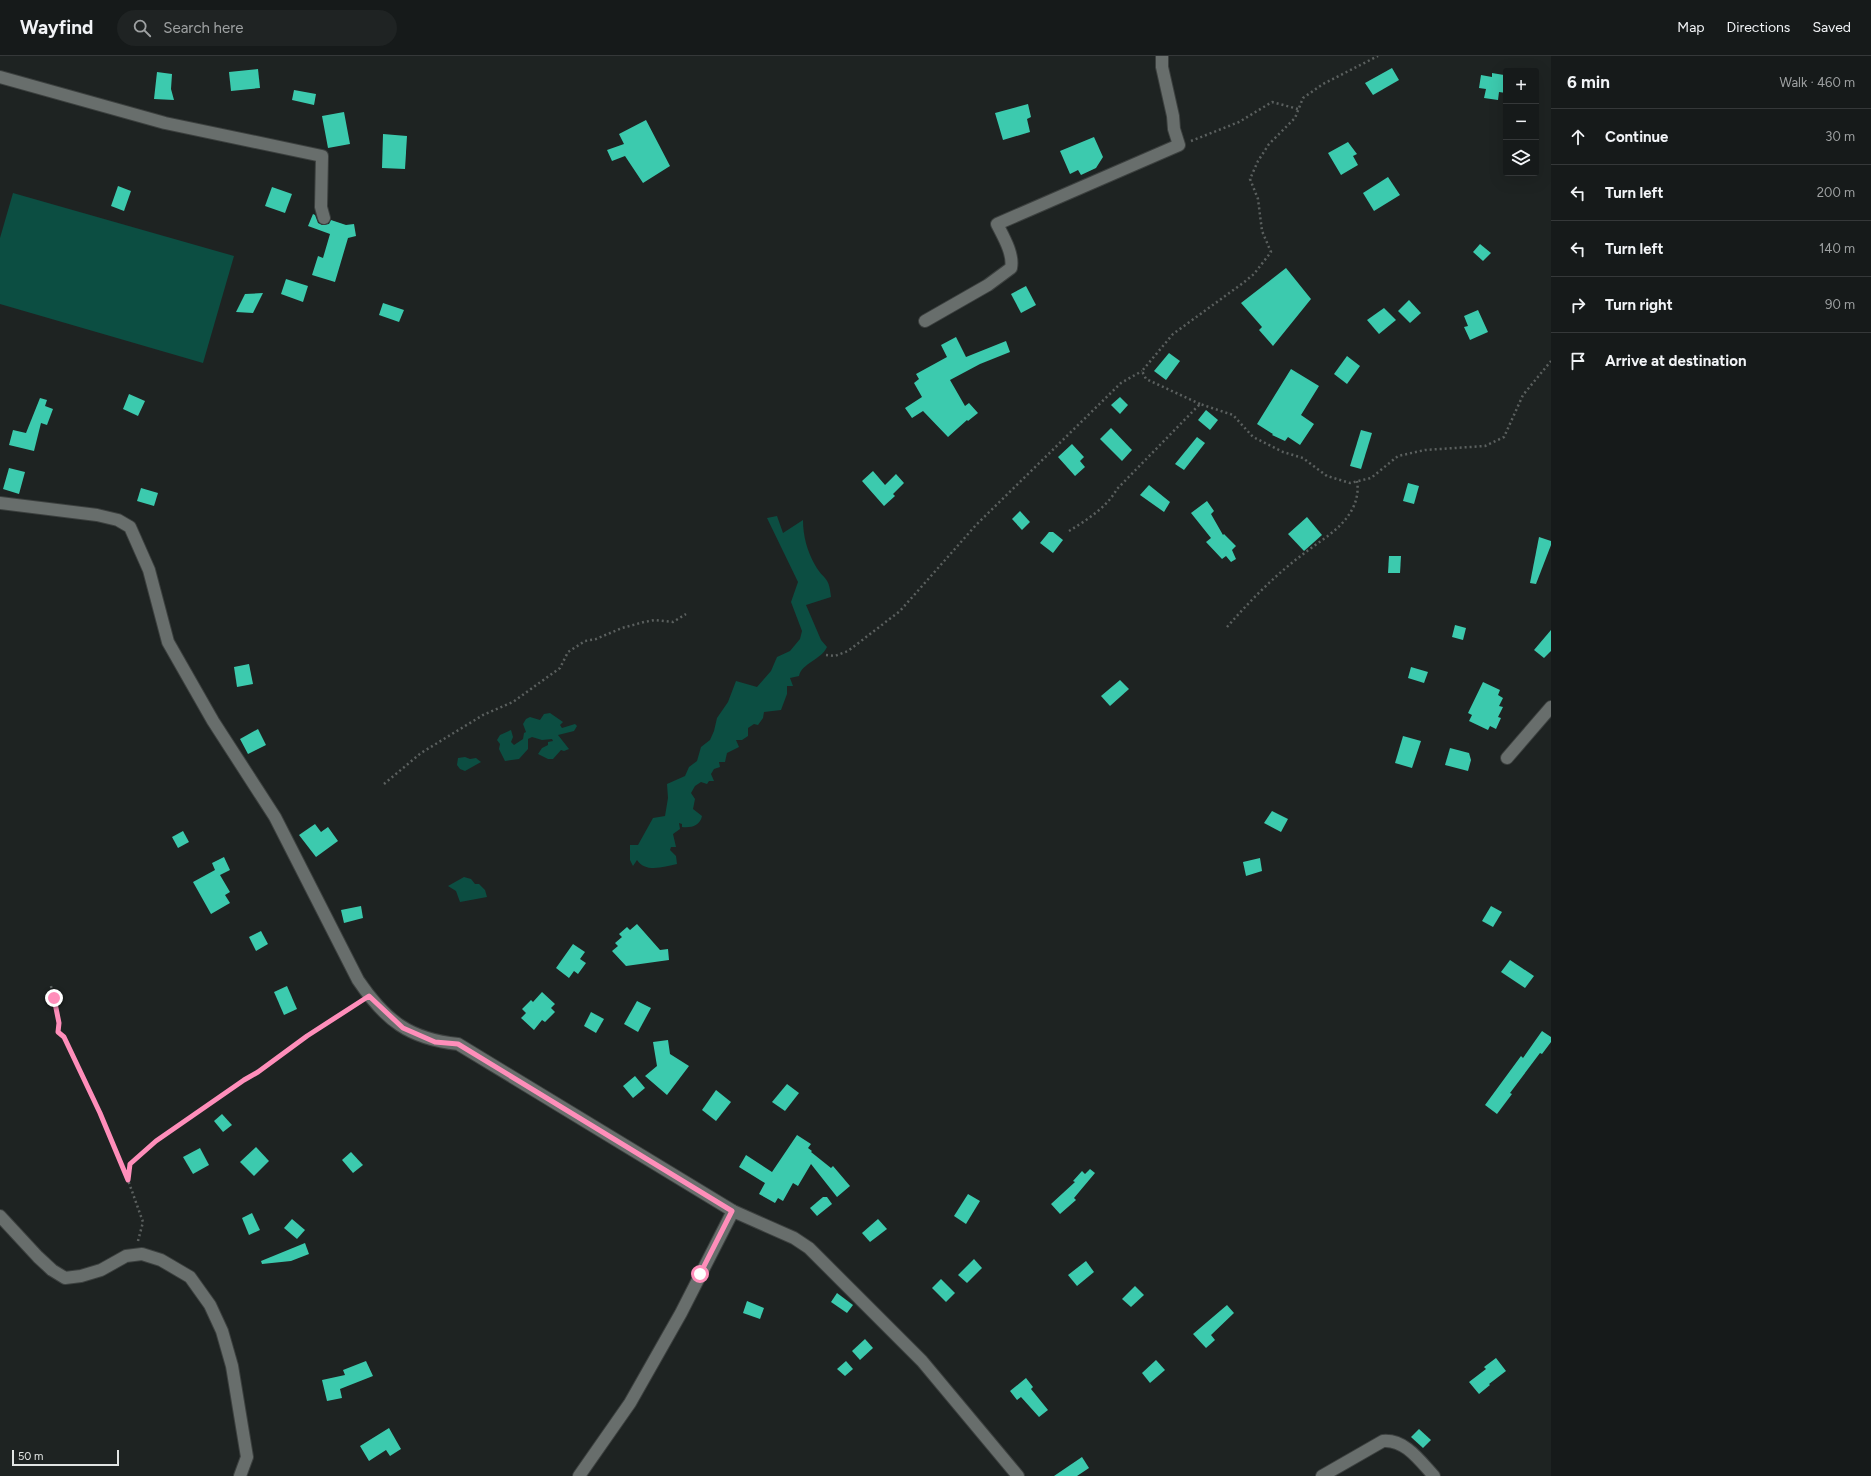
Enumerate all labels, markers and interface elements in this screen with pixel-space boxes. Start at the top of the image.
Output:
search box [117,10,397,46]
text: Wayfind [20,16,93,39]
icon: search [131,17,153,39]
text: Search here [163,19,243,37]
text: Map [1677,19,1705,36]
text: Directions [1727,19,1790,36]
text: Saved [1812,19,1851,36]
map controls [1503,68,1539,176]
button: + [1503,68,1539,104]
text: 6 min [1567,72,1610,92]
text: Walk · 460 m [1779,75,1855,90]
button: − [1503,104,1539,140]
icon: ahead [1567,126,1589,148]
text: Continue [1605,128,1668,146]
text: 30 m [1825,129,1855,144]
button: layers [1503,140,1539,176]
icon: left [1567,182,1589,204]
text: Turn left [1605,184,1663,202]
text: 200 m [1817,185,1855,200]
icon: left [1567,238,1589,260]
text: Turn left [1605,240,1663,258]
text: 140 m [1819,241,1855,256]
icon: right [1567,294,1589,316]
text: Turn right [1605,296,1673,314]
text: 90 m [1825,297,1855,312]
icon: arrive [1567,350,1589,372]
text: Arrive at destination [1605,352,1746,370]
route end [45,989,63,1007]
route start [691,1265,709,1283]
scale bar [12,1448,119,1467]
text: 50 m [18,1450,43,1463]

